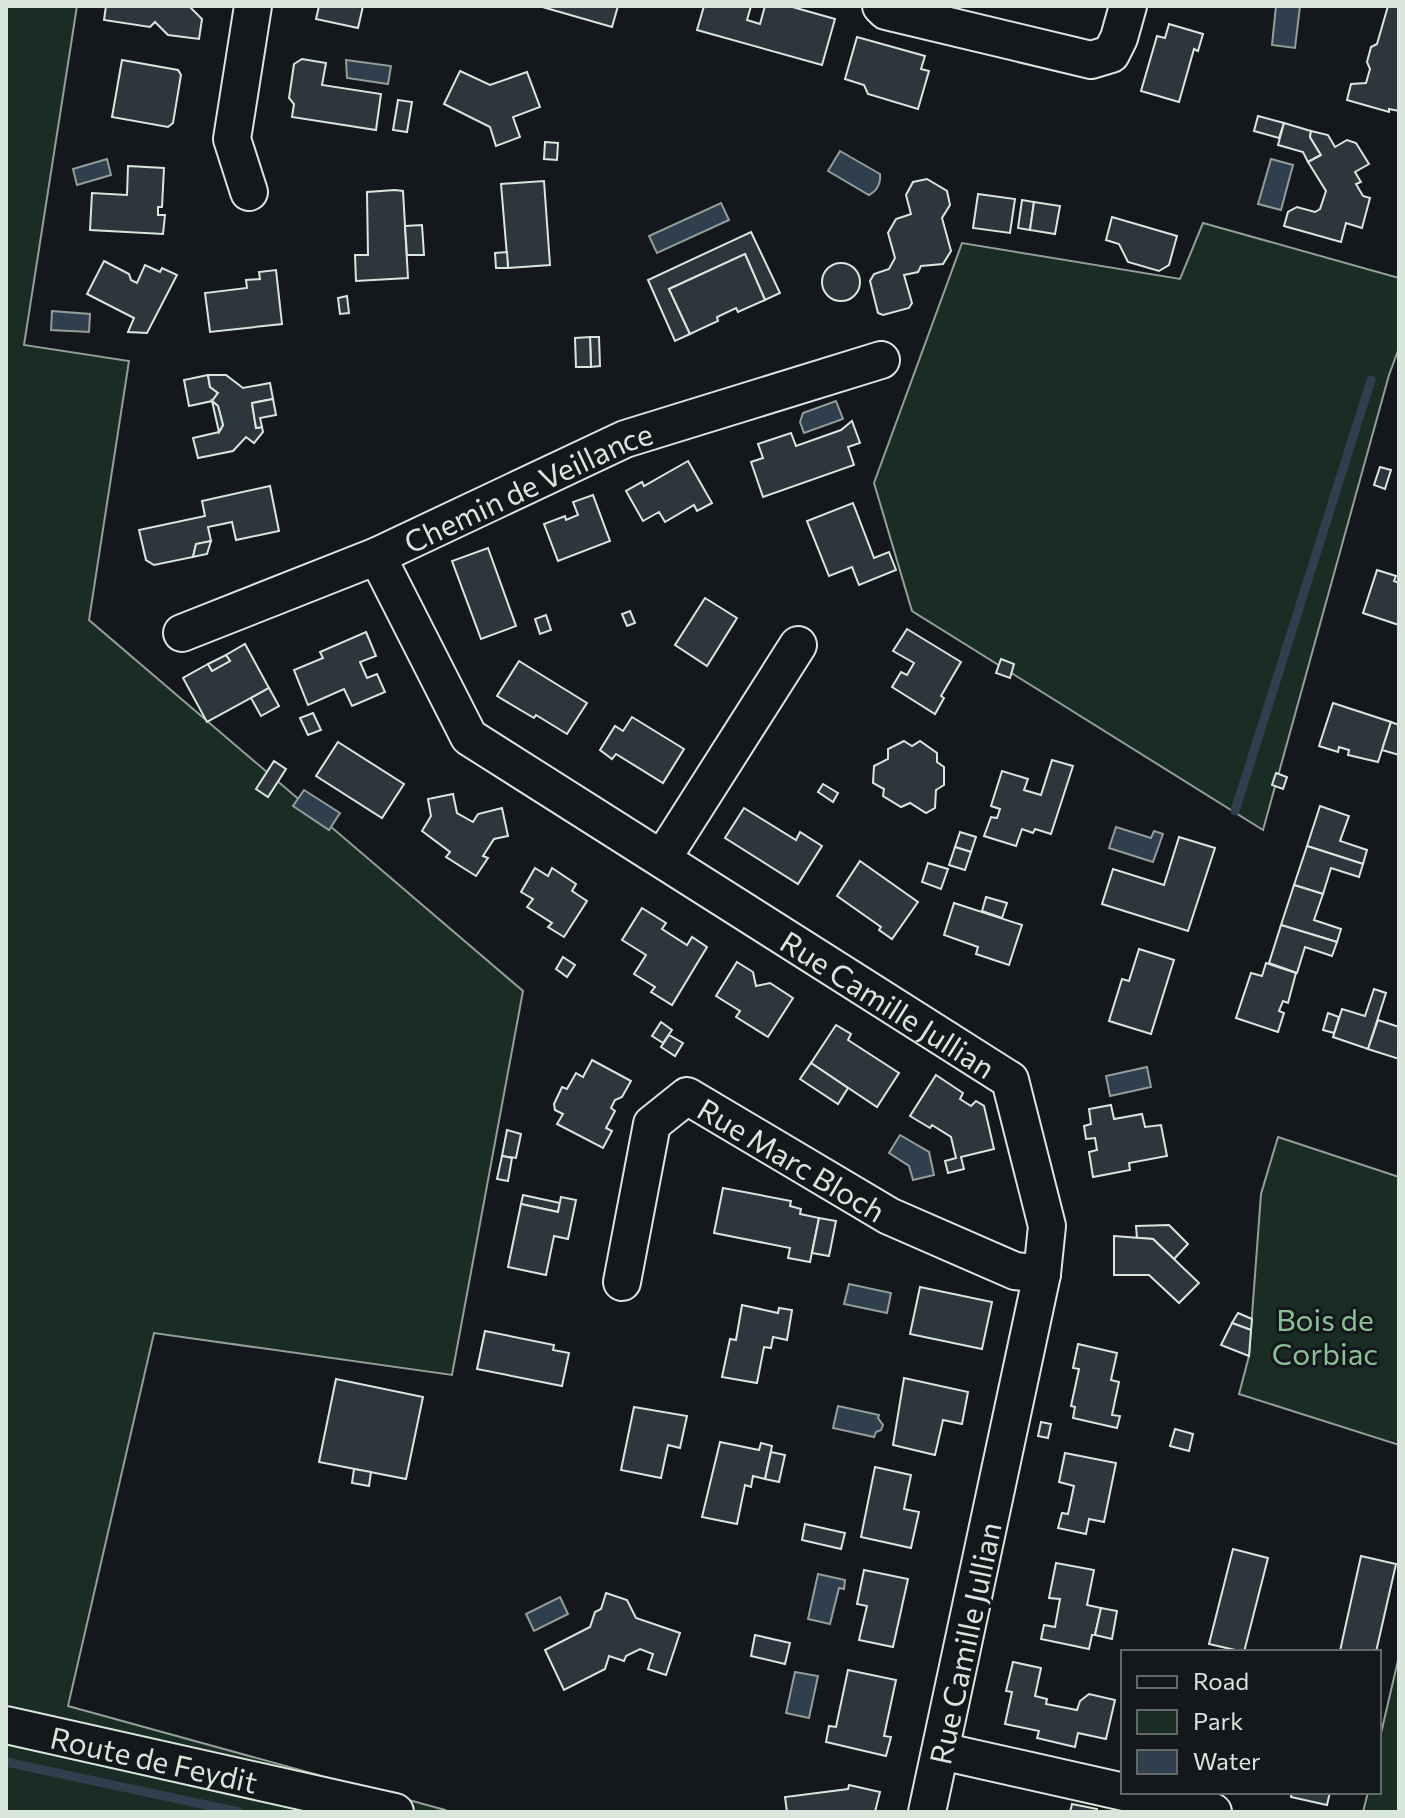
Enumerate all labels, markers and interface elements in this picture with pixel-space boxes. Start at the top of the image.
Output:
street label: Chemin de Veillance [397,413,656,559]
street label: Rue Camille Jullian [775,921,1003,1085]
street label: Rue Marc Bloch [692,1089,893,1228]
park label: Bois de Corbiac [1272,1300,1378,1371]
street label: Rue Camille Jullian [920,1519,1008,1767]
legend [1121,1650,1381,1794]
text: Road [1193,1666,1249,1695]
text: Park [1193,1706,1243,1735]
street label: Route de Feydit [47,1717,261,1799]
text: Water [1193,1746,1261,1775]

